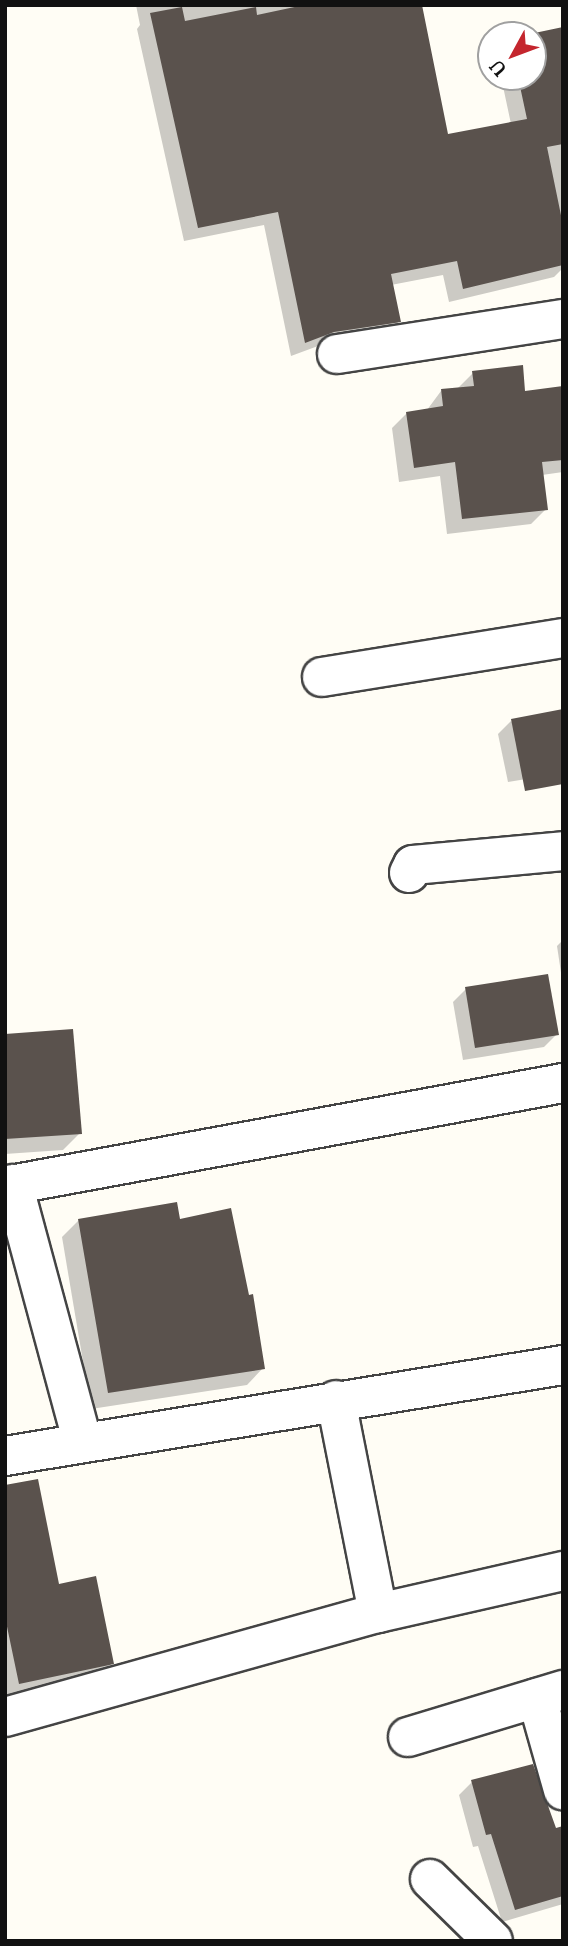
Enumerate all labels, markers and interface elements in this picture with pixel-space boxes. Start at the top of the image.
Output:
north arrow [477,21,547,91]
text: U [484,55,511,82]

